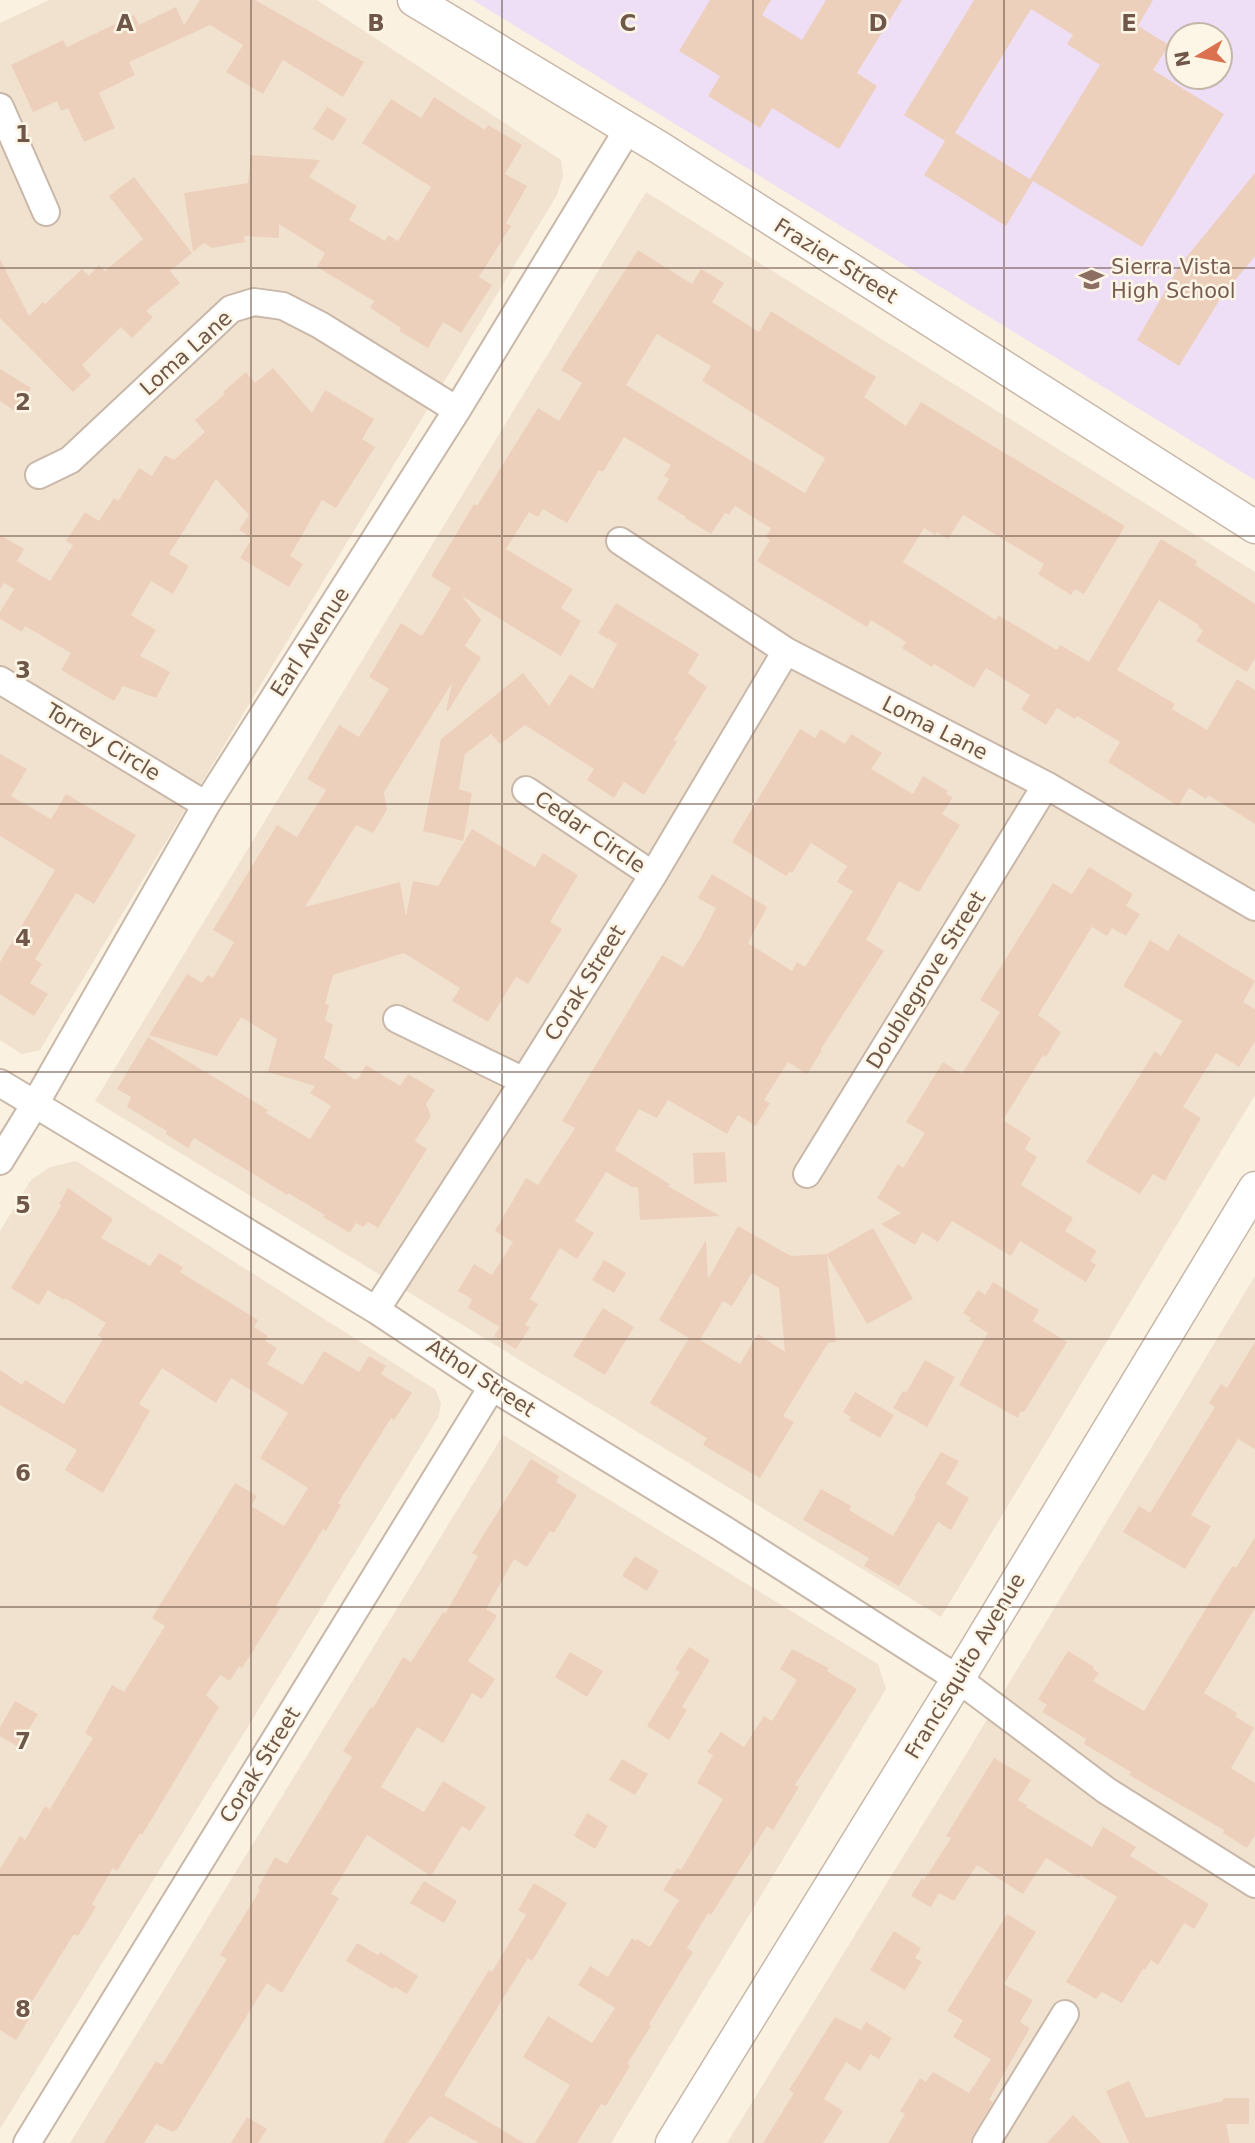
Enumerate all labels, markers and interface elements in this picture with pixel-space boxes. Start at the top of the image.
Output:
text: A [116,10,134,36]
text: B [367,10,385,36]
text: C [620,10,636,36]
text: D [868,10,888,36]
text: E [1121,10,1137,36]
north arrow [1164,21,1234,91]
text: N [1170,49,1194,69]
text: 1 [15,121,31,147]
street label: Frazier Street [770,213,902,309]
place label: Sierra Vista High School [1111,255,1236,303]
school or university icon: Sierra Vista High School [1077,265,1105,293]
street label: Loma Lane [135,306,237,400]
text: 2 [15,389,31,415]
street label: Earl Avenue [266,583,354,701]
text: 3 [15,657,31,683]
street label: Loma Lane [878,691,992,765]
street label: Torrey Circle [40,698,165,786]
street label: Cedar Circle [530,786,650,878]
street label: Doublegrove Street [862,887,990,1073]
street label: Corak Street [540,921,630,1045]
text: 4 [15,925,31,951]
text: 5 [15,1192,31,1218]
street label: Athol Street [422,1334,540,1422]
text: 6 [15,1460,31,1486]
street label: Francisquito Avenue [900,1569,1030,1763]
street label: Corak Street [215,1703,305,1827]
text: 7 [15,1728,31,1754]
text: 8 [15,1996,31,2022]

